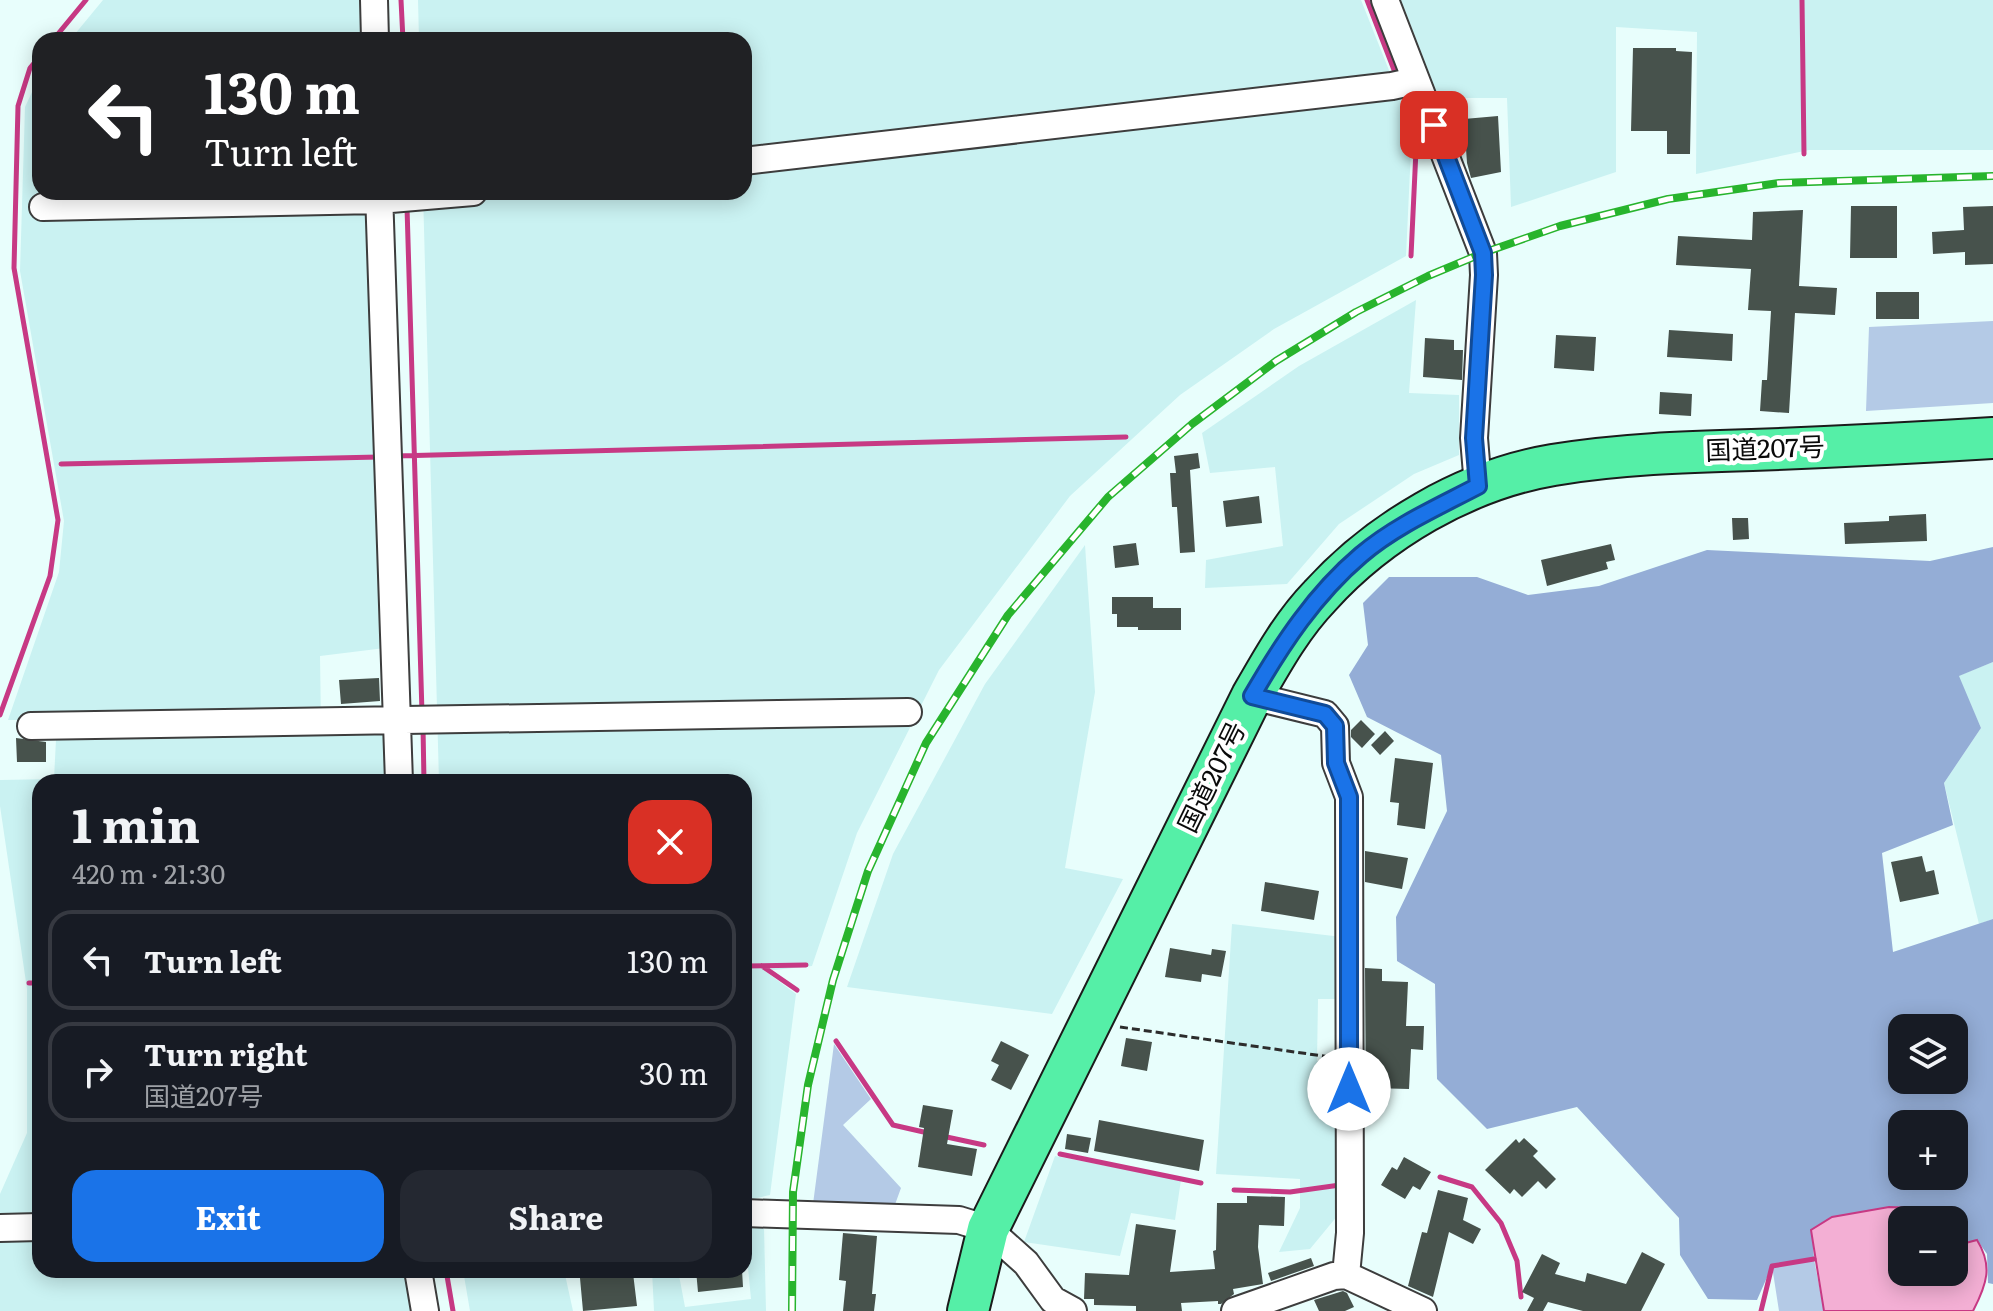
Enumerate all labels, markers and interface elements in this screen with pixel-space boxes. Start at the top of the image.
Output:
text: 130 m [204,48,360,131]
icon: left [72,64,176,168]
pin [1400,91,1468,159]
icon: arrive [1412,103,1456,147]
text: Turn left [204,124,358,177]
street label: 国道207号 [1705,425,1825,468]
street label: 国道207号 [1166,714,1253,838]
text: 1 min [72,787,200,858]
button: close [628,800,712,884]
text: 420 m · 21:30 [72,853,225,892]
icon: left [76,938,120,982]
text: Turn left [144,938,282,982]
text: 130 m [627,938,708,982]
map controls [1888,1014,1968,1286]
button: layers [1888,1014,1968,1094]
text: Turn right [144,1031,308,1075]
position arrow [1307,1047,1391,1131]
icon: right [76,1050,120,1094]
text: 30 m [639,1050,708,1094]
text: 国道207号 [144,1075,263,1114]
button: + [1888,1110,1968,1190]
button: Exit [72,1170,384,1262]
button: Share [400,1170,712,1262]
button: − [1888,1206,1968,1286]

